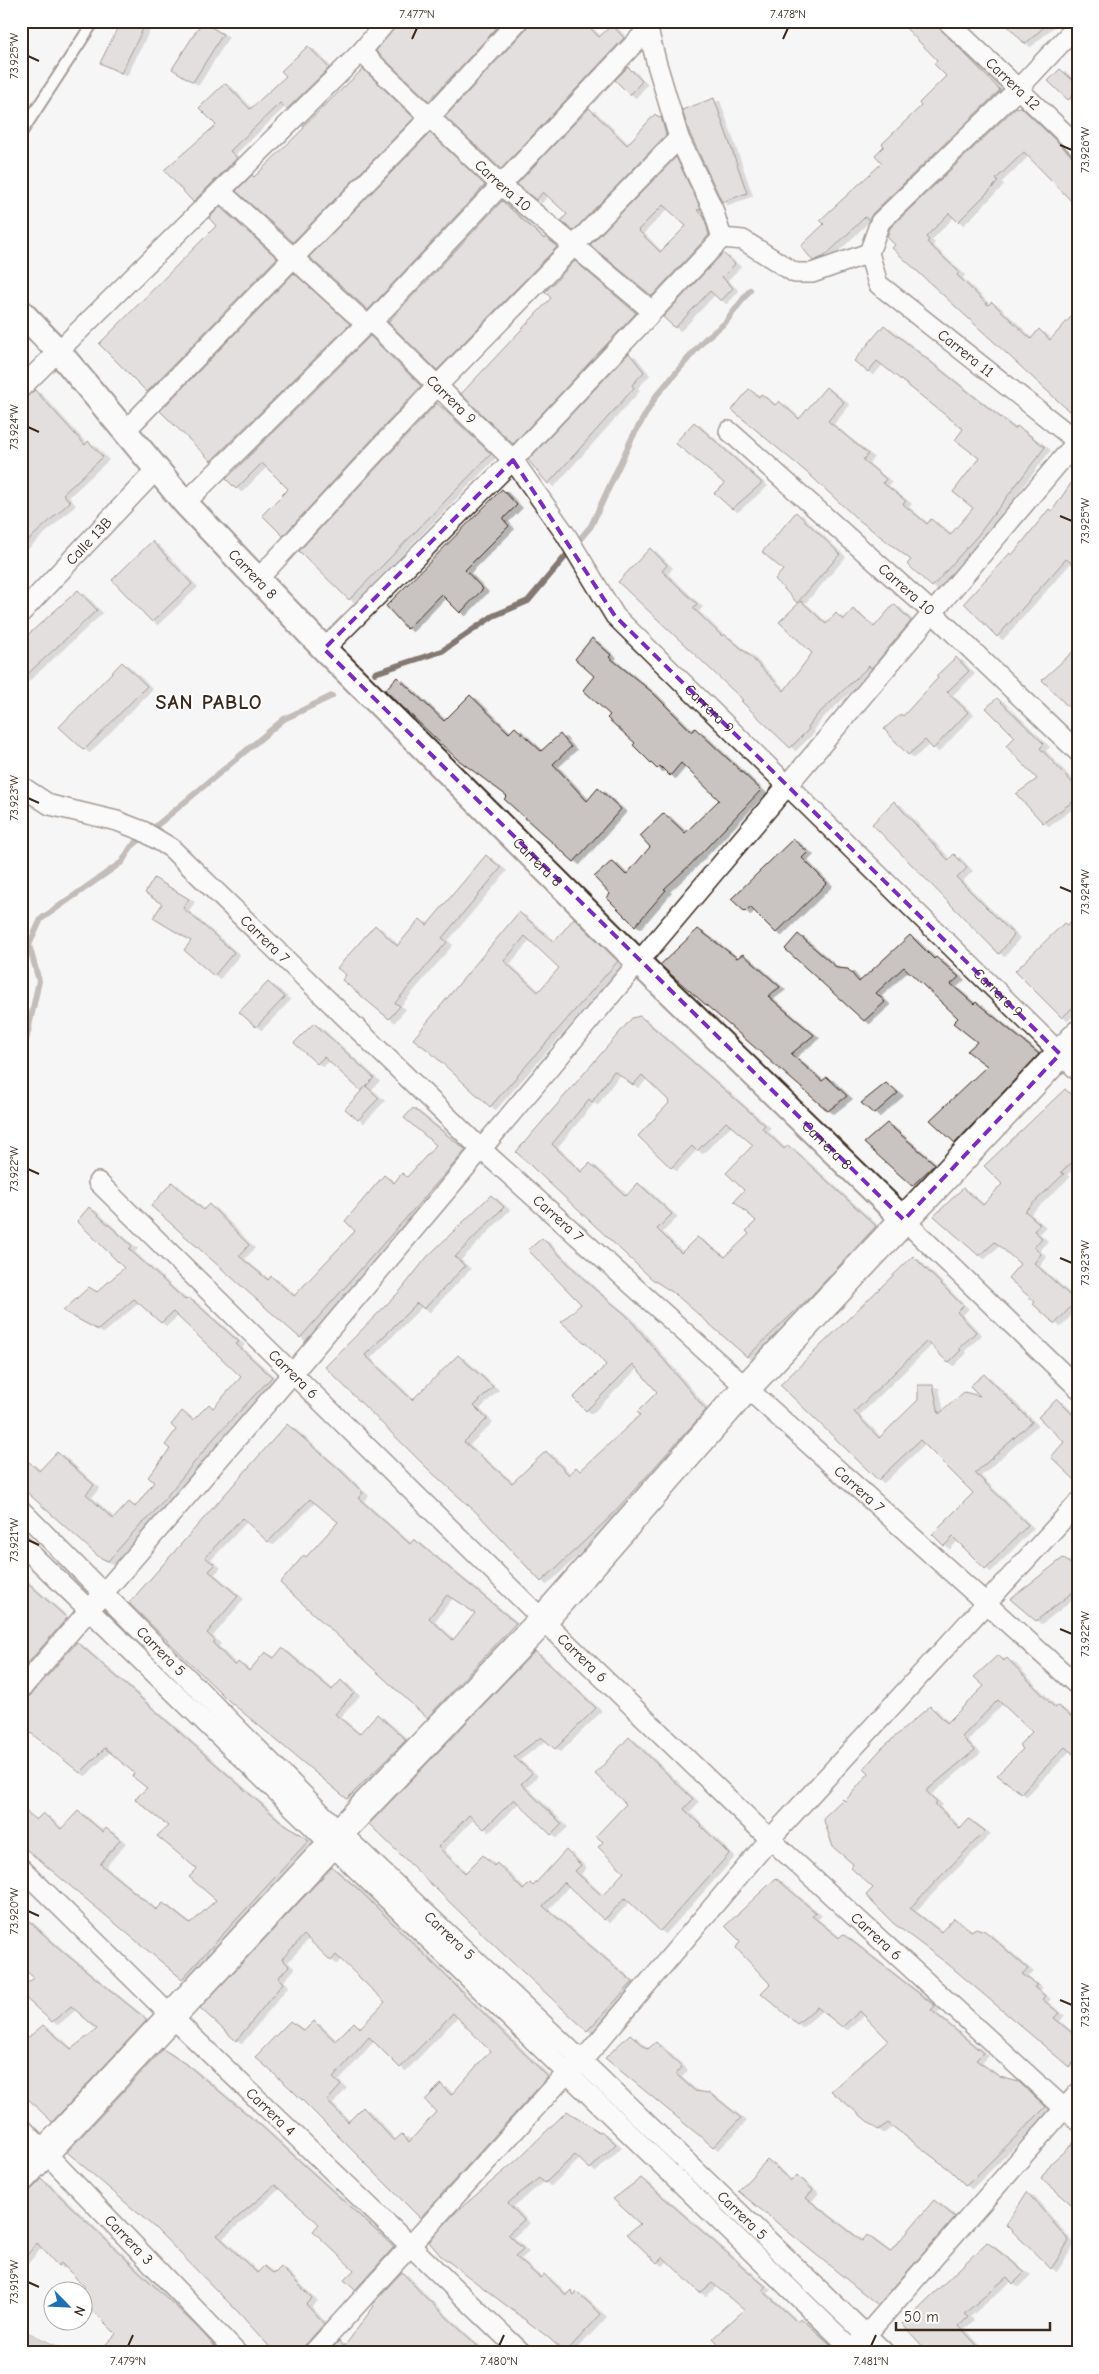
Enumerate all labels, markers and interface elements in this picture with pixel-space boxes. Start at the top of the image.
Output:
text: 7.477°N [399,7,435,21]
text: 7.478°N [770,7,806,21]
text: 73.925°W [7,32,21,79]
street label: Carrera 12 [982,54,1044,114]
text: 73.926°W [1078,126,1092,173]
street label: Carrera 10 [471,156,535,216]
street label: Carrera 11 [934,326,997,381]
street label: Carrera 9 [423,371,480,428]
text: 73.924°W [7,404,21,450]
text: 73.925°W [1078,497,1092,544]
street label: Calle 13B [62,513,116,569]
street label: Carrera 8 [225,545,281,603]
street label: Carrera 10 [875,560,939,619]
street label: Carrera 9 [681,680,738,737]
district label: SAN PABLO [156,691,262,714]
text: 73.923°W [7,775,21,821]
street label: Carrera 8 [509,834,566,890]
text: 73.924°W [1078,869,1092,915]
street label: Carrera 7 [236,911,293,967]
street label: Carrera 9 [970,964,1027,1021]
street label: Carrera 8 [798,1117,856,1173]
text: 73.922°W [7,1145,21,1192]
street label: Carrera 7 [529,1191,587,1246]
text: 73.923°W [1078,1240,1092,1286]
street label: Carrera 6 [265,1346,322,1403]
street label: Carrera 7 [830,1462,888,1517]
text: 73.921°W [7,1517,21,1562]
text: 73.922°W [1078,1610,1092,1657]
street label: Carrera 5 [133,1623,190,1680]
street label: Carrera 6 [553,1630,611,1686]
text: 73.920°W [7,1887,21,1934]
street label: Carrera 5 [421,1908,478,1964]
street label: Carrera 6 [847,1909,906,1964]
text: 73.921°W [1078,1982,1092,2027]
street label: Carrera 4 [242,2084,299,2140]
street label: Carrera 5 [713,2187,771,2244]
street label: Carrera 3 [101,2211,157,2268]
text: 73.919°W [7,2259,21,2304]
north arrow [42,2282,92,2332]
scale bar [896,2299,1050,2331]
text: N [70,2303,89,2319]
text: 50 m [904,2308,939,2326]
text: 7.479°N [110,2354,146,2368]
text: 7.480°N [480,2354,518,2368]
text: 7.481°N [853,2354,889,2368]

